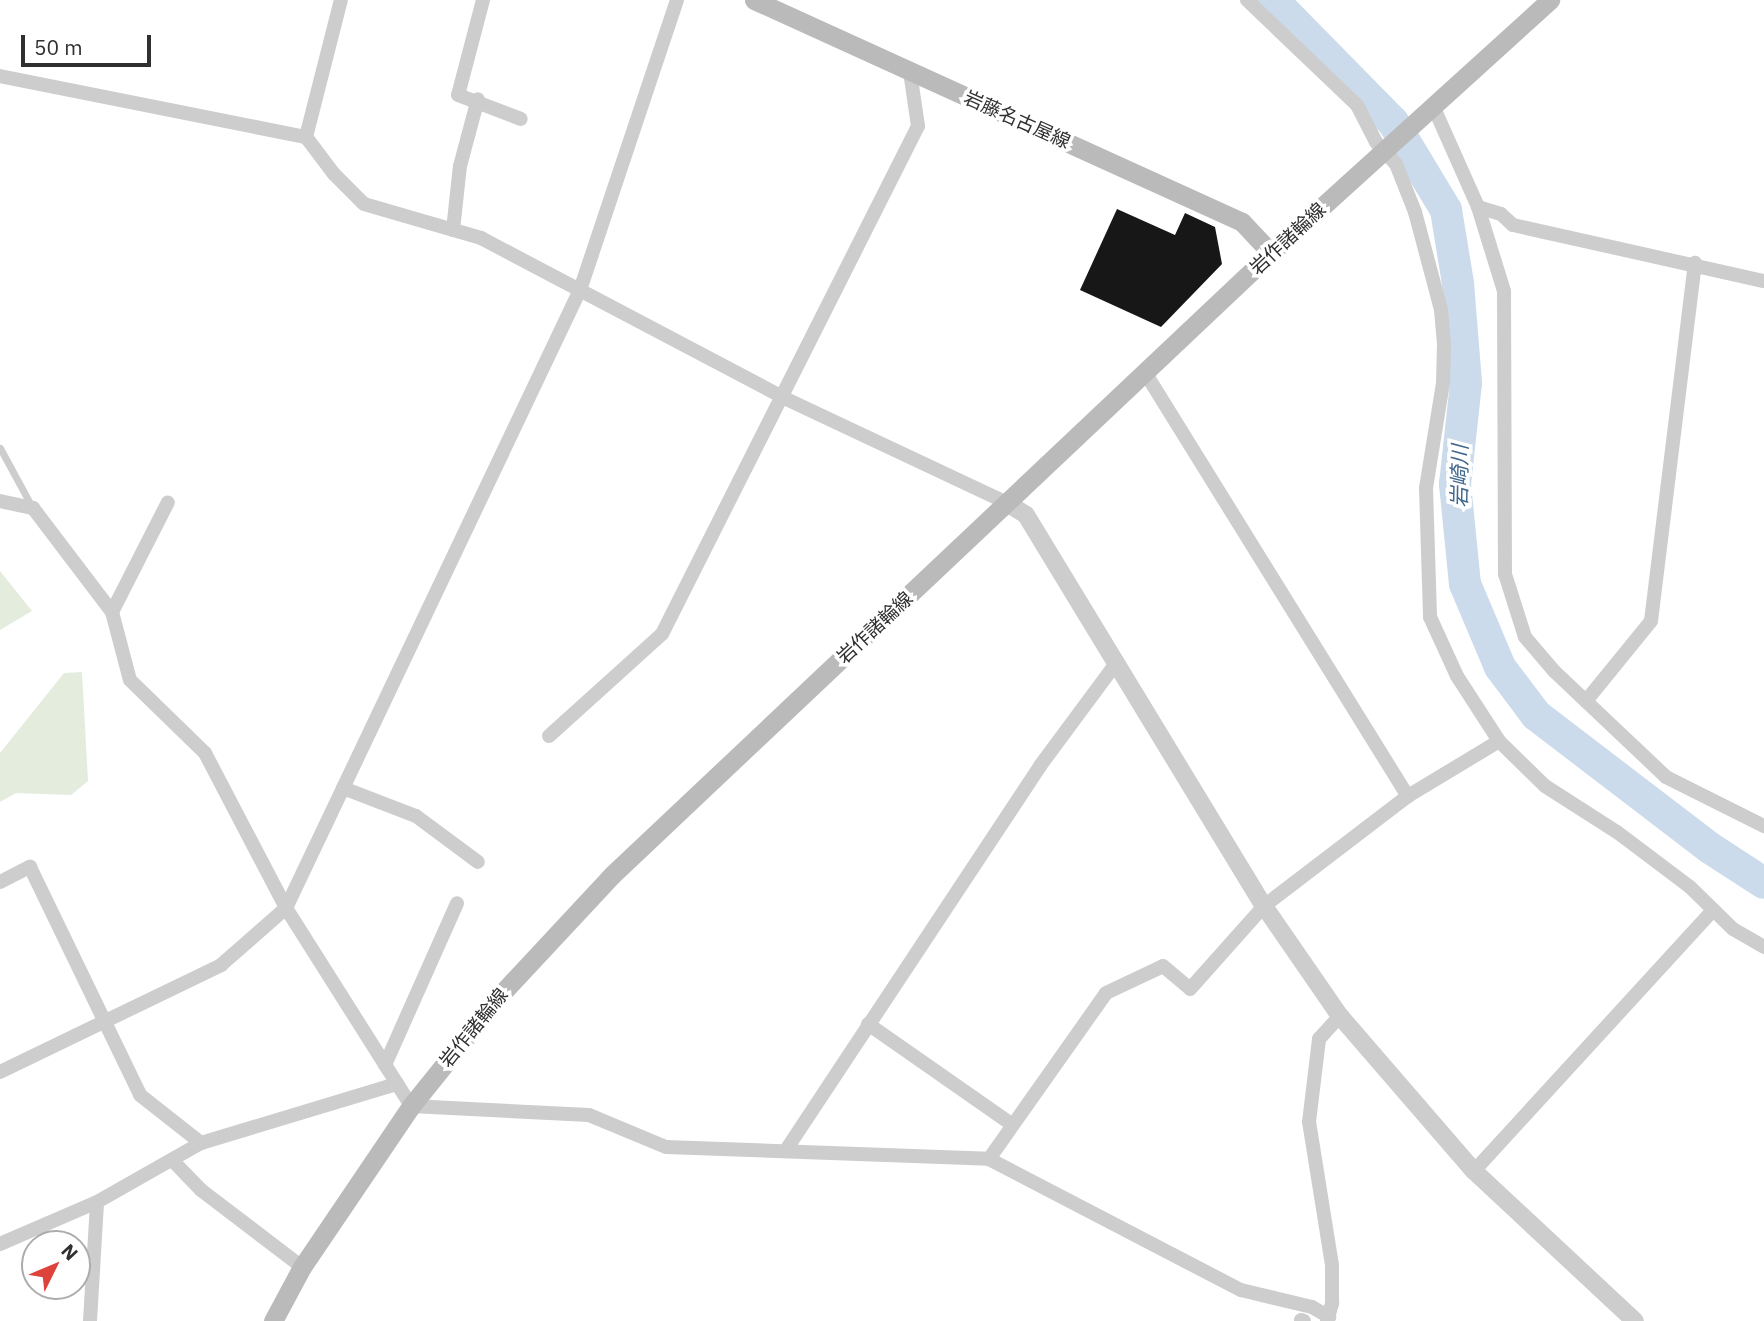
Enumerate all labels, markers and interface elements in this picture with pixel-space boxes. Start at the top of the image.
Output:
scale bar [24,21,154,65]
text: 50 m [34,33,83,61]
street label: 岩藤名古屋線 [960,86,1074,154]
street label: 岩作諸輪線 [1245,198,1331,280]
water label: 岩崎川 [1446,444,1472,508]
street label: 岩作諸輪線 [832,587,918,669]
street label: 岩作諸輪線 [435,984,513,1072]
north arrow [21,1230,91,1300]
text: N [56,1239,83,1265]

